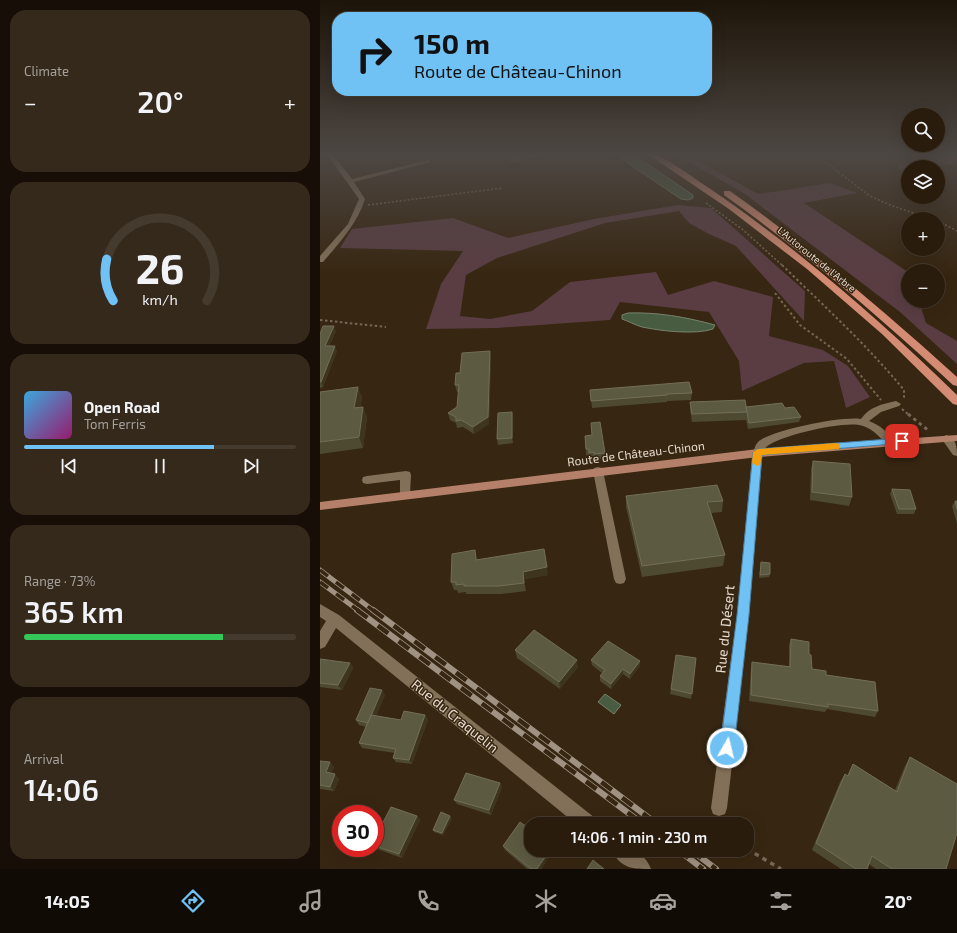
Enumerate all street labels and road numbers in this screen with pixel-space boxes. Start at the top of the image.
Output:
street label: L'Autoroute de l'Arbre [775,224,859,294]
street label: Route de Château-Chinon [566,438,705,468]
street label: Rue du Désert [711,584,738,674]
street label: Rue du Craquelin [408,675,502,756]

